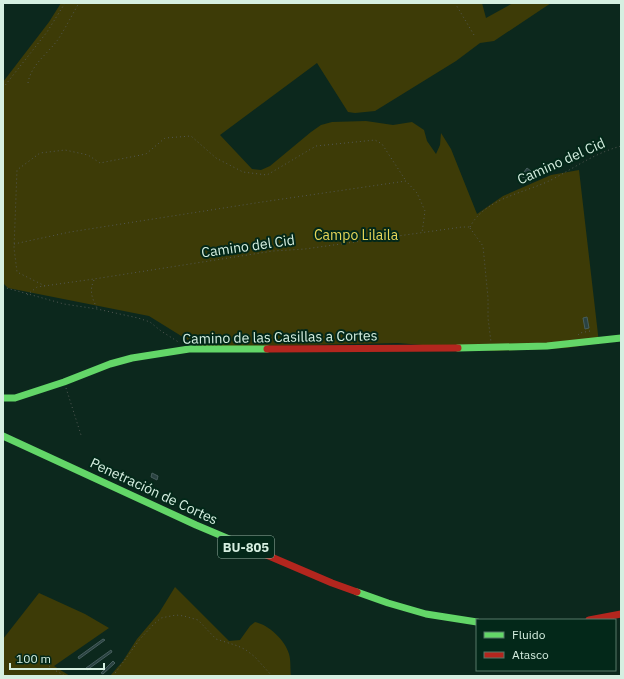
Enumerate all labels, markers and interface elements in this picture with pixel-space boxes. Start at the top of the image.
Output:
street label: Camino del Cid [514,134,608,188]
park label: Campo Lilaila [314,226,399,244]
street label: Camino del Cid [200,231,296,261]
street label: Camino de las Casillas a Cortes [182,326,378,348]
street label: Penetración de Cortes [87,454,221,529]
road number: BU-805 [218,536,274,558]
legend [476,619,616,671]
text: Fluido [512,627,546,642]
scale bar [10,645,104,671]
text: Atasco [512,647,549,662]
text: 100 m [16,651,51,666]

